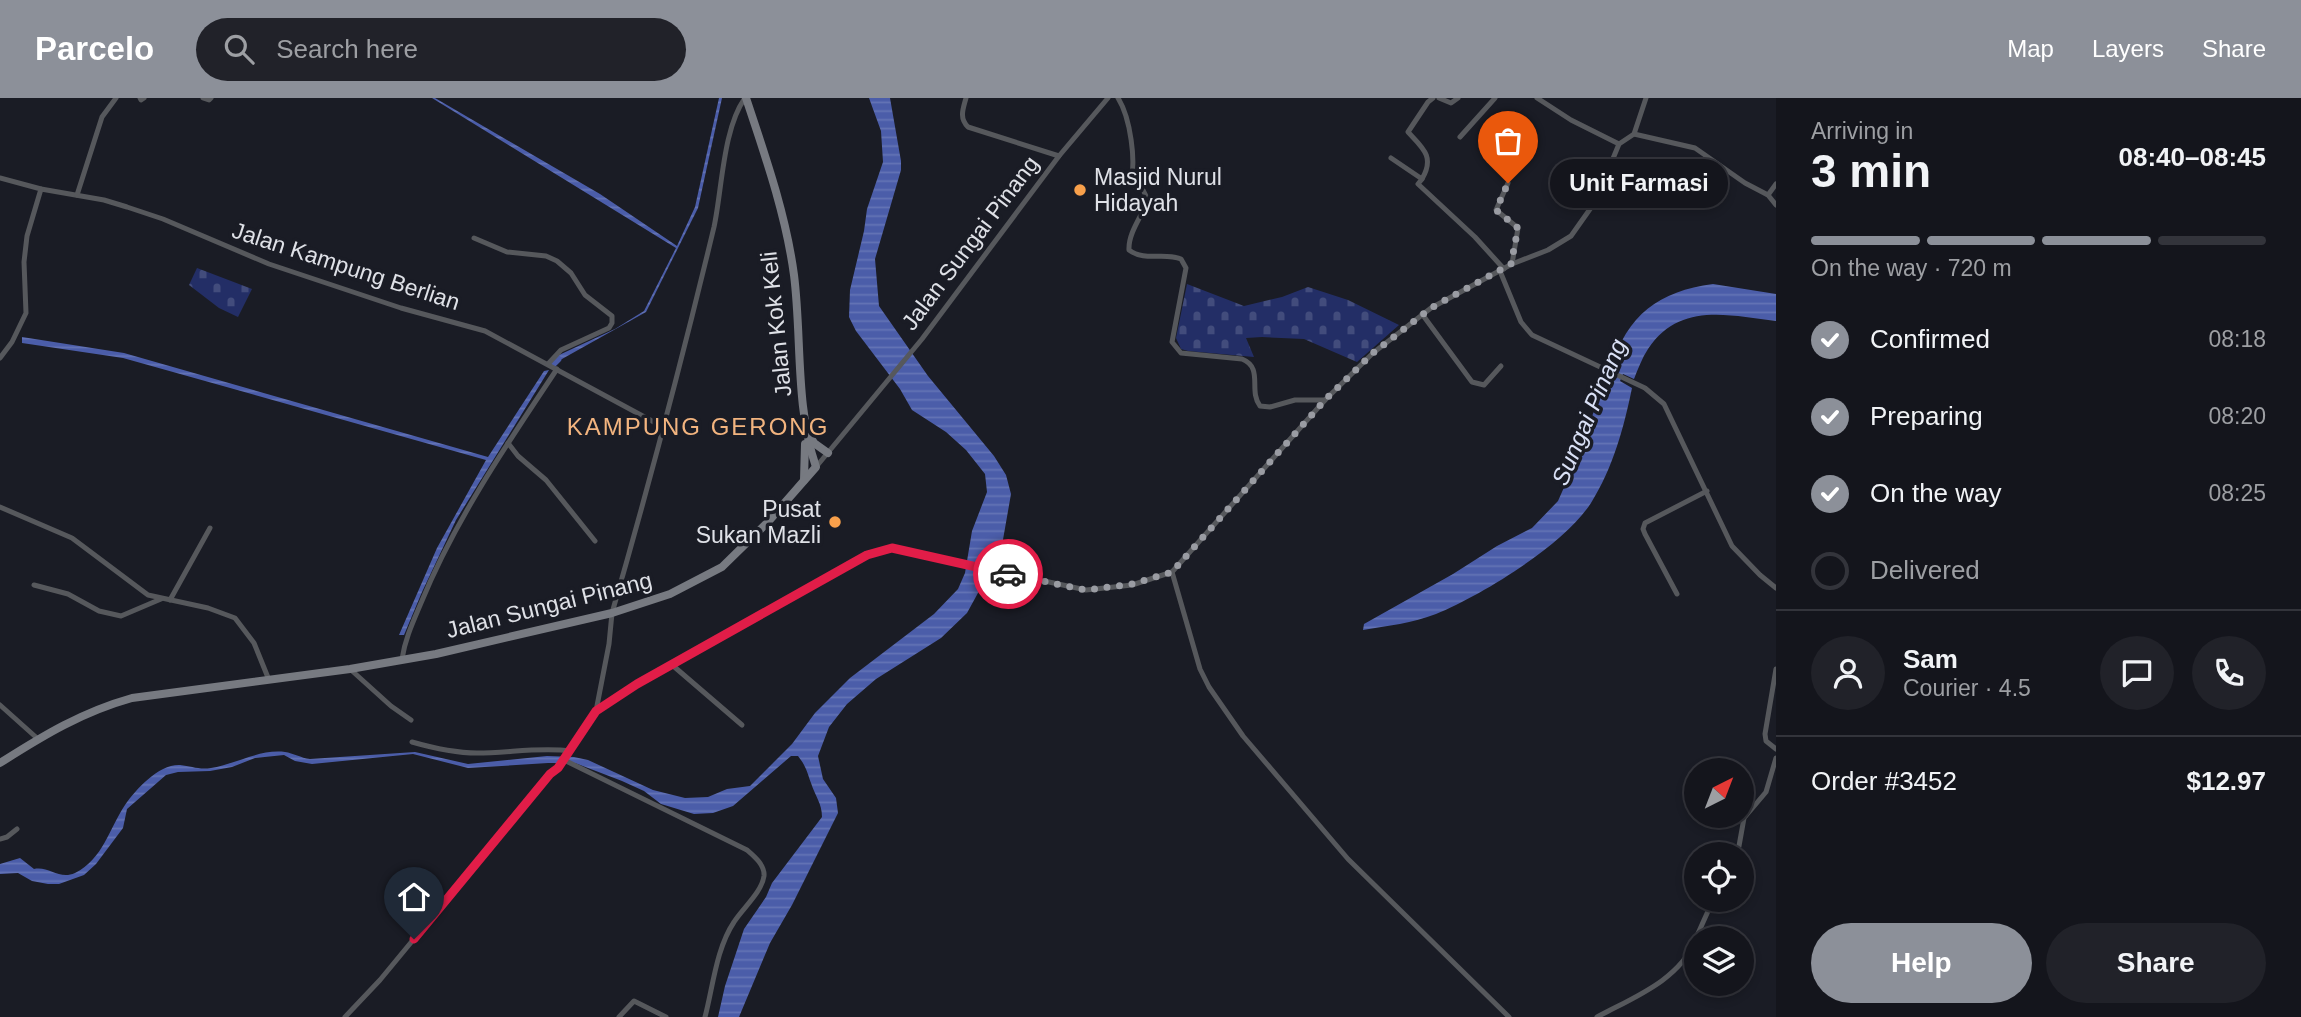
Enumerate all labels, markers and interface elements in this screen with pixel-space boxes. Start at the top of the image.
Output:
search box [196,18,686,81]
text: Parcelo [35,30,154,67]
icon: search [220,30,258,68]
text: Search here [276,34,418,64]
text: Map [2007,35,2054,62]
text: Layers [2092,35,2164,62]
text: Share [2202,35,2266,62]
pin [1478,111,1538,183]
text: Arriving in [1811,118,1913,144]
icon: bag [1489,122,1527,160]
text: 08:40–08:45 [2119,142,2266,172]
text: 3 min [1811,145,1931,197]
street label: Jalan Sungai Pinang [896,151,1044,335]
callout: Unit Farmasi [1550,158,1728,208]
place label: Masjid Nurul Hidayah [1094,164,1222,216]
text: Unit Farmasi [1569,170,1709,196]
marker: Masjid Nurul Hidayah [1072,182,1088,198]
street label: Jalan Kampung Berlian [229,217,463,315]
street label: Jalan Kok Keli [755,250,797,398]
text: On the way · 720 m [1811,255,2012,281]
icon: check [1811,321,1849,359]
text: Confirmed [1870,324,1990,354]
text: 08:18 [2208,326,2266,352]
water label: Sungai Pinang [1546,334,1632,489]
icon: check [1811,398,1849,436]
text: Preparing [1870,401,1983,431]
text: 08:20 [2208,403,2266,429]
district label: KAMPUNG GERONG [567,413,829,440]
icon: check [1811,475,1849,513]
text: On the way [1870,478,2002,508]
text: 08:25 [2208,480,2266,506]
place label: Pusat Sukan Mazli [696,496,822,548]
marker: Pusat Sukan Mazli [827,514,843,530]
courier [973,539,1043,609]
icon: car [989,555,1027,593]
text: Delivered [1870,555,1980,585]
street label: Jalan Sungai Pinang [443,567,655,643]
button: person [1811,636,1885,710]
button: chat [2100,636,2174,710]
button: phone [2192,636,2266,710]
text: Sam [1903,644,1958,674]
text: Courier · 4.5 [1903,675,2031,701]
north arrow [1684,758,1754,828]
map controls [1684,758,1754,996]
text: Order #3452 [1811,766,1957,796]
text: $12.97 [2186,766,2266,796]
button: locate [1684,842,1754,912]
pin [384,867,444,939]
icon: home [395,878,433,916]
button: Help [1811,923,2032,1003]
button: Share [2046,923,2266,1003]
button: layers [1684,926,1754,996]

